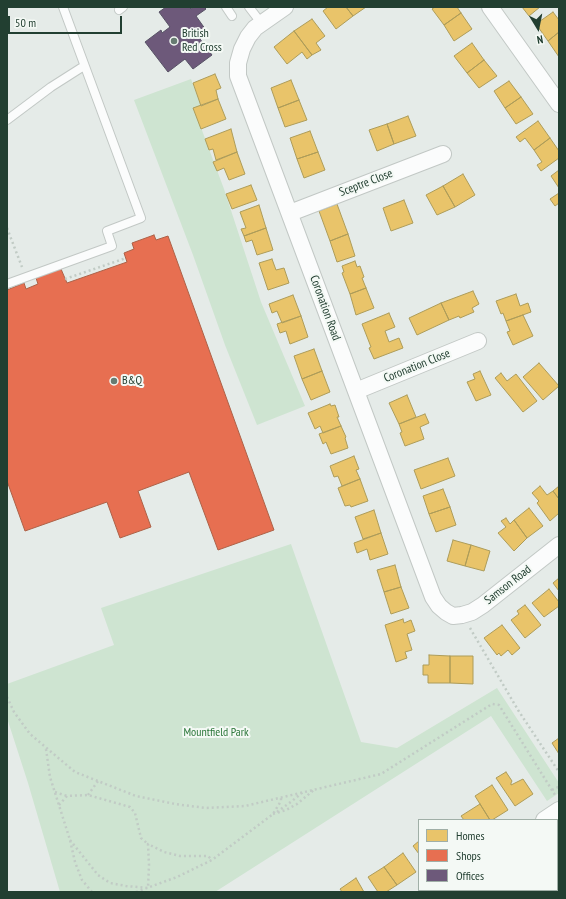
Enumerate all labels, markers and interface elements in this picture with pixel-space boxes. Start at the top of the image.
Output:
scale bar [10,8,124,34]
north arrow [518,8,558,48]
text: 50 m [15,15,36,30]
place label: British Red Cross [182,27,222,55]
text: N [536,32,544,47]
marker: British Red Cross [169,36,179,46]
street label: Sceptre Close [337,166,395,200]
street label: Coronation Road [307,273,343,343]
street label: Coronation Close [382,346,452,386]
place label: B&Q [122,374,142,388]
marker: B&Q [109,376,119,386]
street label: Samson Road [482,562,534,608]
park label: Mountfield Park [183,726,249,740]
legend [418,819,558,891]
text: Homes [456,828,484,843]
text: Shops [456,848,481,863]
text: Offices [456,868,484,883]

